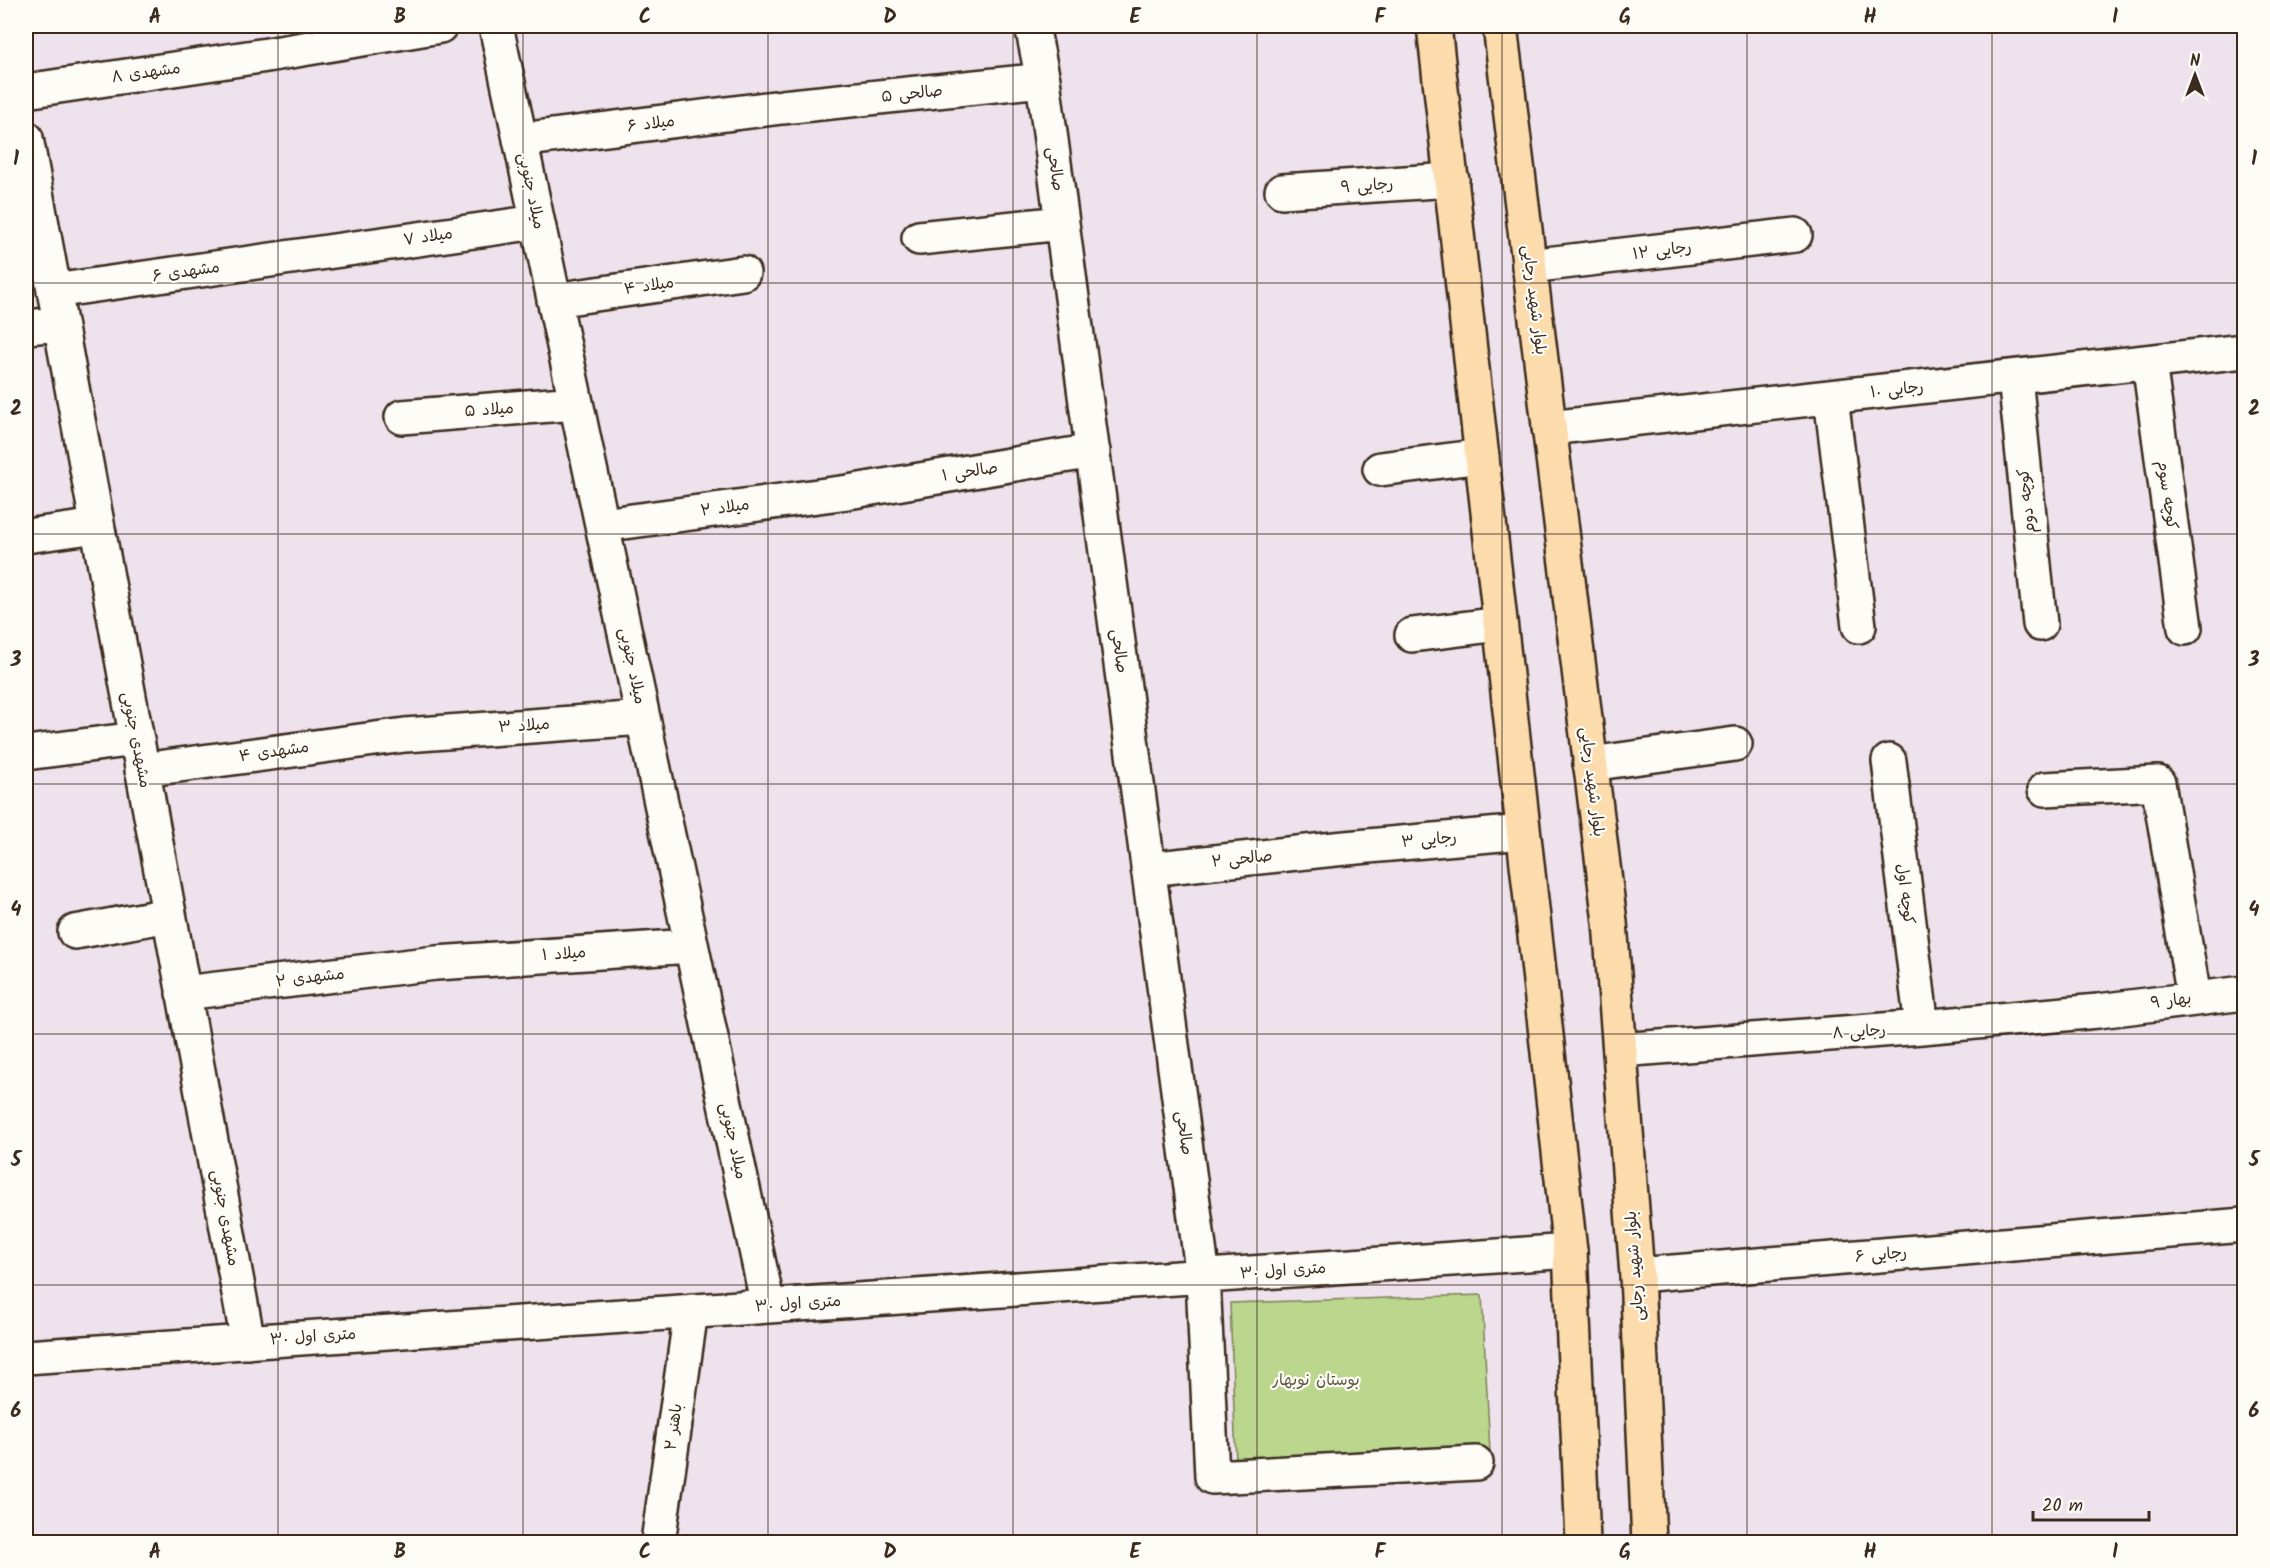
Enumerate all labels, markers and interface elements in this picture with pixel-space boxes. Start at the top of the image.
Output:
text: A [149,2,161,34]
text: B [394,2,406,34]
text: C [639,2,651,34]
text: D [883,2,897,34]
text: E [1129,2,1141,34]
text: F [1375,2,1387,34]
text: G [1619,2,1631,34]
text: H [1863,2,1877,34]
text: I [2112,2,2118,34]
north arrow [2165,45,2225,105]
text: N [2190,49,2200,74]
street label: مشهدی ۸ [110,56,182,90]
street label: صالحی ۵ [880,78,944,110]
street label: میلاد ۶ [626,109,676,139]
text: 1 [13,144,19,176]
text: 1 [2251,144,2257,176]
street label: صالحی [1040,145,1070,193]
street label: میلاد جنوبی [511,151,551,231]
street label: رجایی ۹ [1340,172,1394,200]
street label: میلاد ۷ [402,221,454,253]
street label: رجایی ۱۲ [1631,235,1693,267]
street label: بلوار شهید رجایی [1515,244,1553,356]
street label: مشهدی ۶ [151,255,221,289]
street label: میلاد ۴ [622,270,676,302]
street label: رجایی ۱۰ [1869,375,1925,405]
text: 2 [10,394,22,426]
text: 2 [2248,394,2260,426]
street label: میلاد ۵ [464,396,514,424]
street label: صالحی ۱ [940,455,1000,489]
street label: کوچه سوم [2150,459,2184,531]
street label: کوچه دوم [2011,467,2043,535]
street label: میلاد ۲ [699,492,751,524]
street label: میلاد جنوبی [612,626,652,706]
street label: صالحی [1104,627,1134,675]
text: 3 [10,645,22,677]
text: 3 [2248,645,2260,677]
street label: مشهدی جنوبی [114,690,158,790]
street label: میلاد ۳ [498,712,550,740]
street label: بلوار شهید رجایی [1573,726,1611,838]
street label: مشهدی ۴ [237,735,311,769]
street label: رجایی ۳ [1400,825,1458,855]
street label: صالحی ۲ [1210,843,1274,875]
street label: کوچه اول [1889,862,1921,926]
text: 4 [11,895,22,927]
text: 4 [2249,895,2260,927]
street label: میلاد ۱ [541,940,587,968]
street label: مشهدی ۲ [274,961,346,995]
street label: بهار ۹ [2149,986,2193,1016]
street label: رجایی ۸ [1831,1018,1887,1046]
street label: میلاد جنوبی [713,1101,753,1181]
street label: صالحی [1169,1109,1199,1157]
text: 5 [10,1145,23,1177]
text: 5 [2248,1145,2261,1177]
street label: مشهدی جنوبی [204,1168,246,1268]
street label: بلوار شهید رجایی [1619,1210,1651,1322]
street label: رجایی ۶ [1854,1240,1908,1270]
street label: ۳۰ متری اول [1239,1256,1327,1286]
street label: ۳۰ متری اول [754,1289,842,1319]
street label: ۳۰ متری اول [269,1322,357,1352]
park label: بوستان نوبهار [1271,1368,1360,1393]
text: 6 [11,1396,22,1428]
text: 6 [2249,1396,2260,1428]
street label: باهنر ۲ [658,1402,690,1452]
scale bar [2033,1484,2148,1522]
text: 20 m [2042,1492,2083,1521]
text: A [149,1537,161,1568]
text: B [394,1537,406,1568]
text: C [639,1537,651,1568]
text: D [883,1537,897,1568]
text: E [1129,1537,1141,1568]
text: F [1375,1537,1387,1568]
text: G [1619,1537,1631,1568]
text: H [1863,1537,1877,1568]
text: I [2112,1537,2118,1568]

